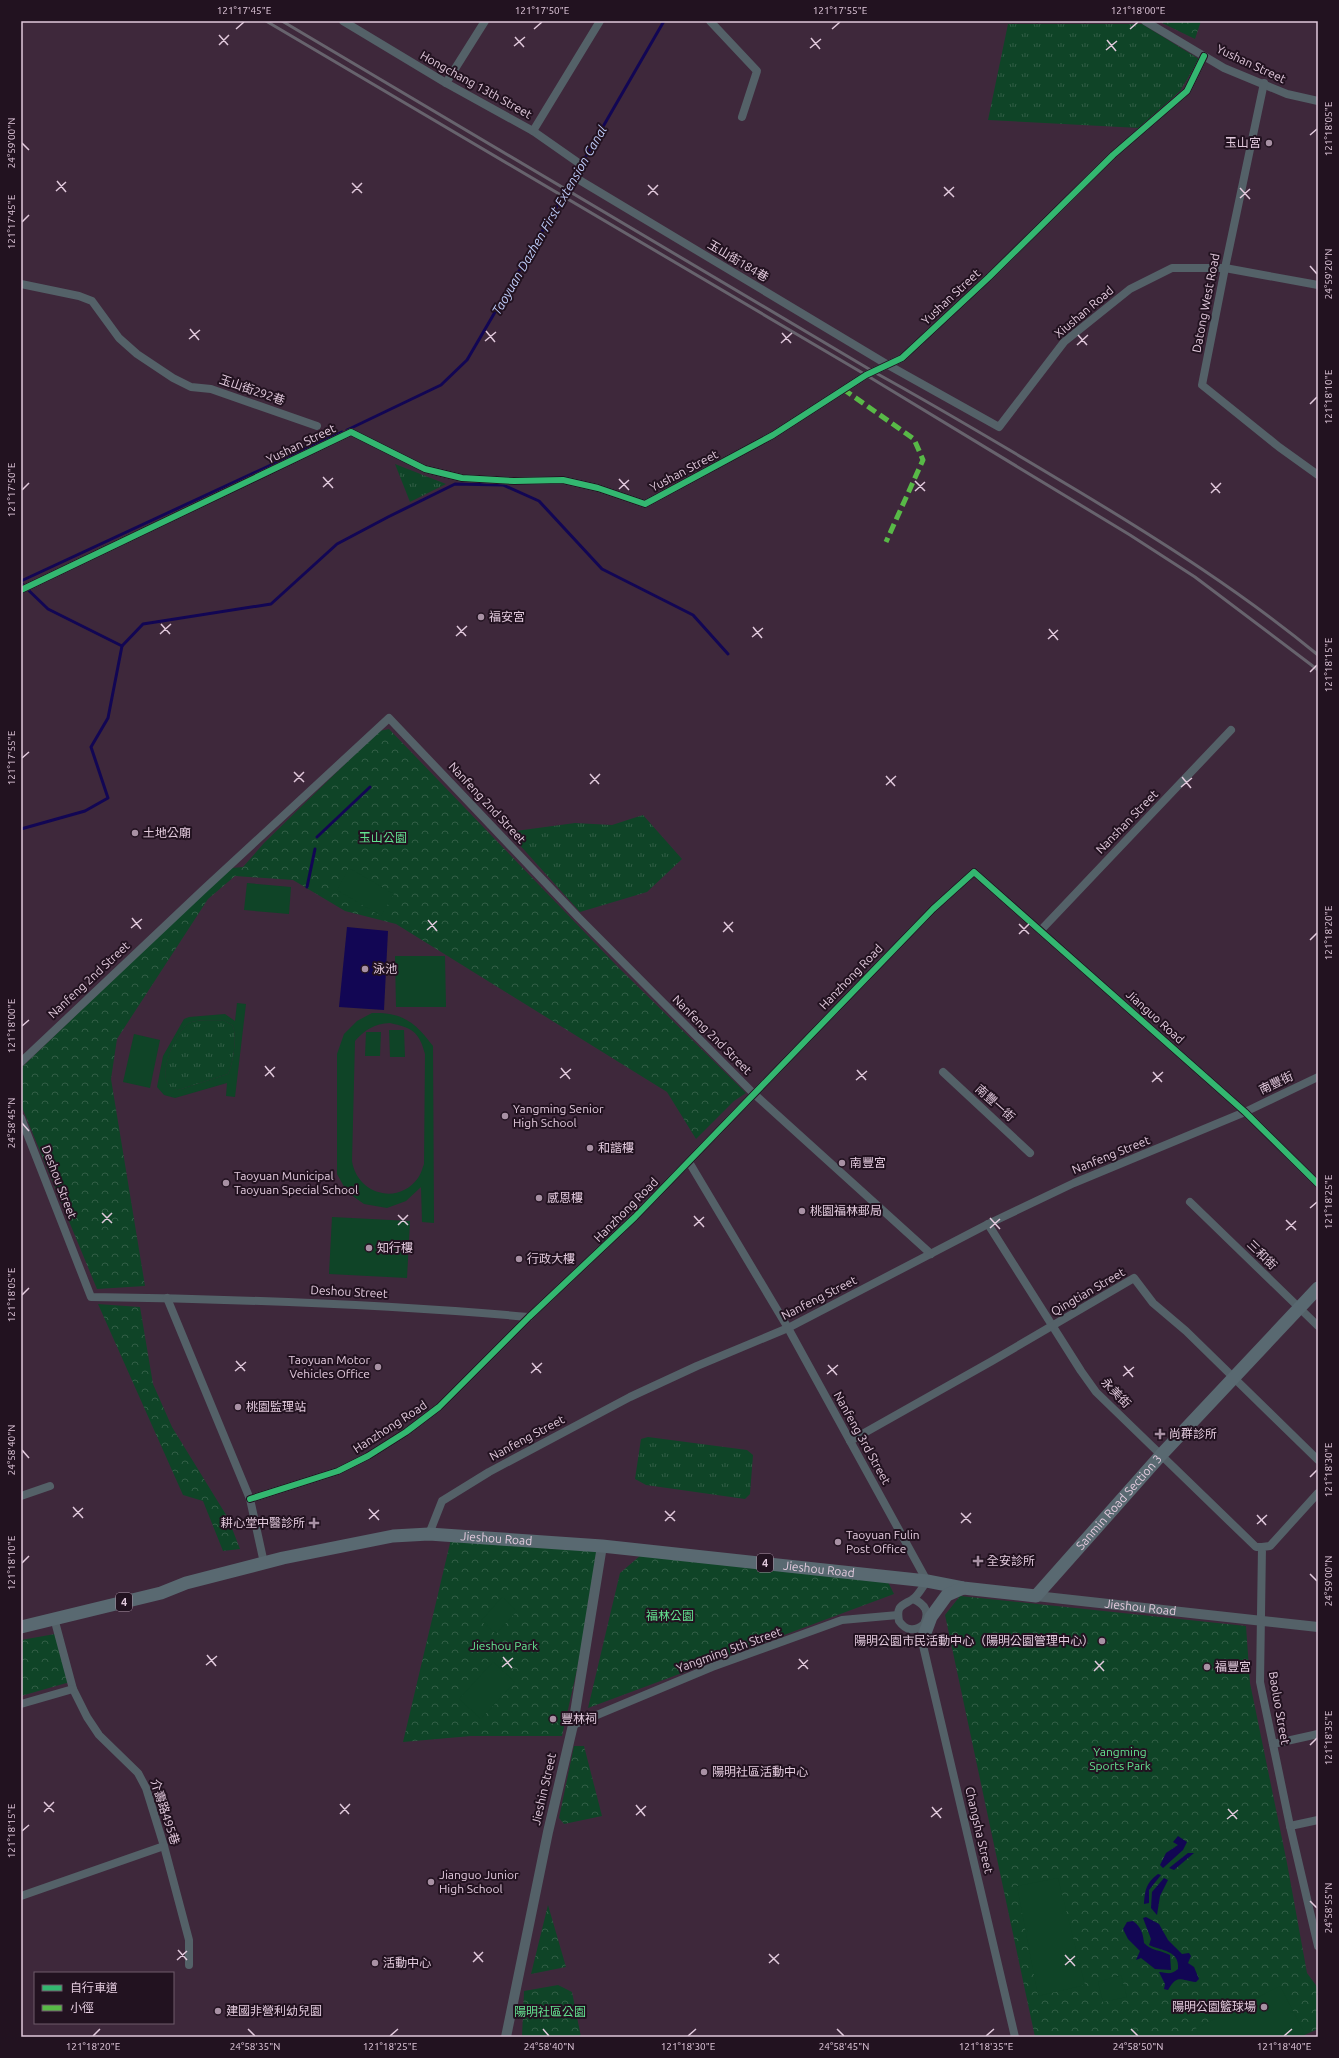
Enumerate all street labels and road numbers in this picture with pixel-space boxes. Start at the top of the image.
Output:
street label: Yushan Street [1215,42,1288,85]
street label: Hongchang 13th Street [418,48,535,121]
street label: 玉山街184巷 [706,237,771,284]
street label: Datong West Road [1190,252,1222,354]
street label: Yushan Street [919,266,983,327]
street label: Xiushan Road [1052,283,1116,340]
street label: 玉山街292巷 [218,372,287,407]
street label: Yushan Street [264,421,338,466]
street label: Yushan Street [648,447,720,494]
street label: Nanfeng 2nd Street [446,759,529,846]
street label: Nanshan Street [1093,787,1160,856]
street label: Nanfeng 2nd Street [45,938,132,1021]
street label: Hanzhong Road [816,942,885,1012]
street label: Jianguo Road [1124,987,1187,1046]
street label: Nanfeng 2nd Street [670,993,755,1077]
street label: 南豐街 [1257,1069,1295,1096]
street label: 南豐一街 [973,1082,1018,1124]
street label: Nanfeng Street [1070,1133,1152,1176]
street label: Deshou Street [40,1143,79,1220]
street label: Hanzhong Road [591,1175,660,1244]
street label: 三和街 [1245,1237,1280,1272]
street label: Qingtian Street [1049,1265,1127,1318]
street label: Nanfeng Street [779,1273,859,1322]
street label: Deshou Street [310,1283,388,1300]
street label: 永美街 [1099,1375,1134,1410]
street label: Nanfeng 3rd Street [832,1389,893,1487]
street label: Hanzhong Road [351,1398,429,1455]
street label: Nanfeng Street [487,1412,567,1463]
street label: Sanmin Road Section 3 [1073,1452,1164,1552]
street label: Jieshou Road [460,1529,533,1547]
road number: 4 [757,1554,773,1572]
street label: Jieshou Road [783,1559,855,1579]
road number: 4 [116,1593,132,1611]
street label: Jieshou Road [1104,1597,1177,1617]
street label: Yangming 5th Street [675,1624,783,1675]
street label: Baoluo Street [1267,1670,1292,1746]
street label: Jieshin Street [529,1751,558,1826]
street label: 介壽路495巷 [149,1777,182,1846]
street label: Changsha Street [963,1785,996,1875]

